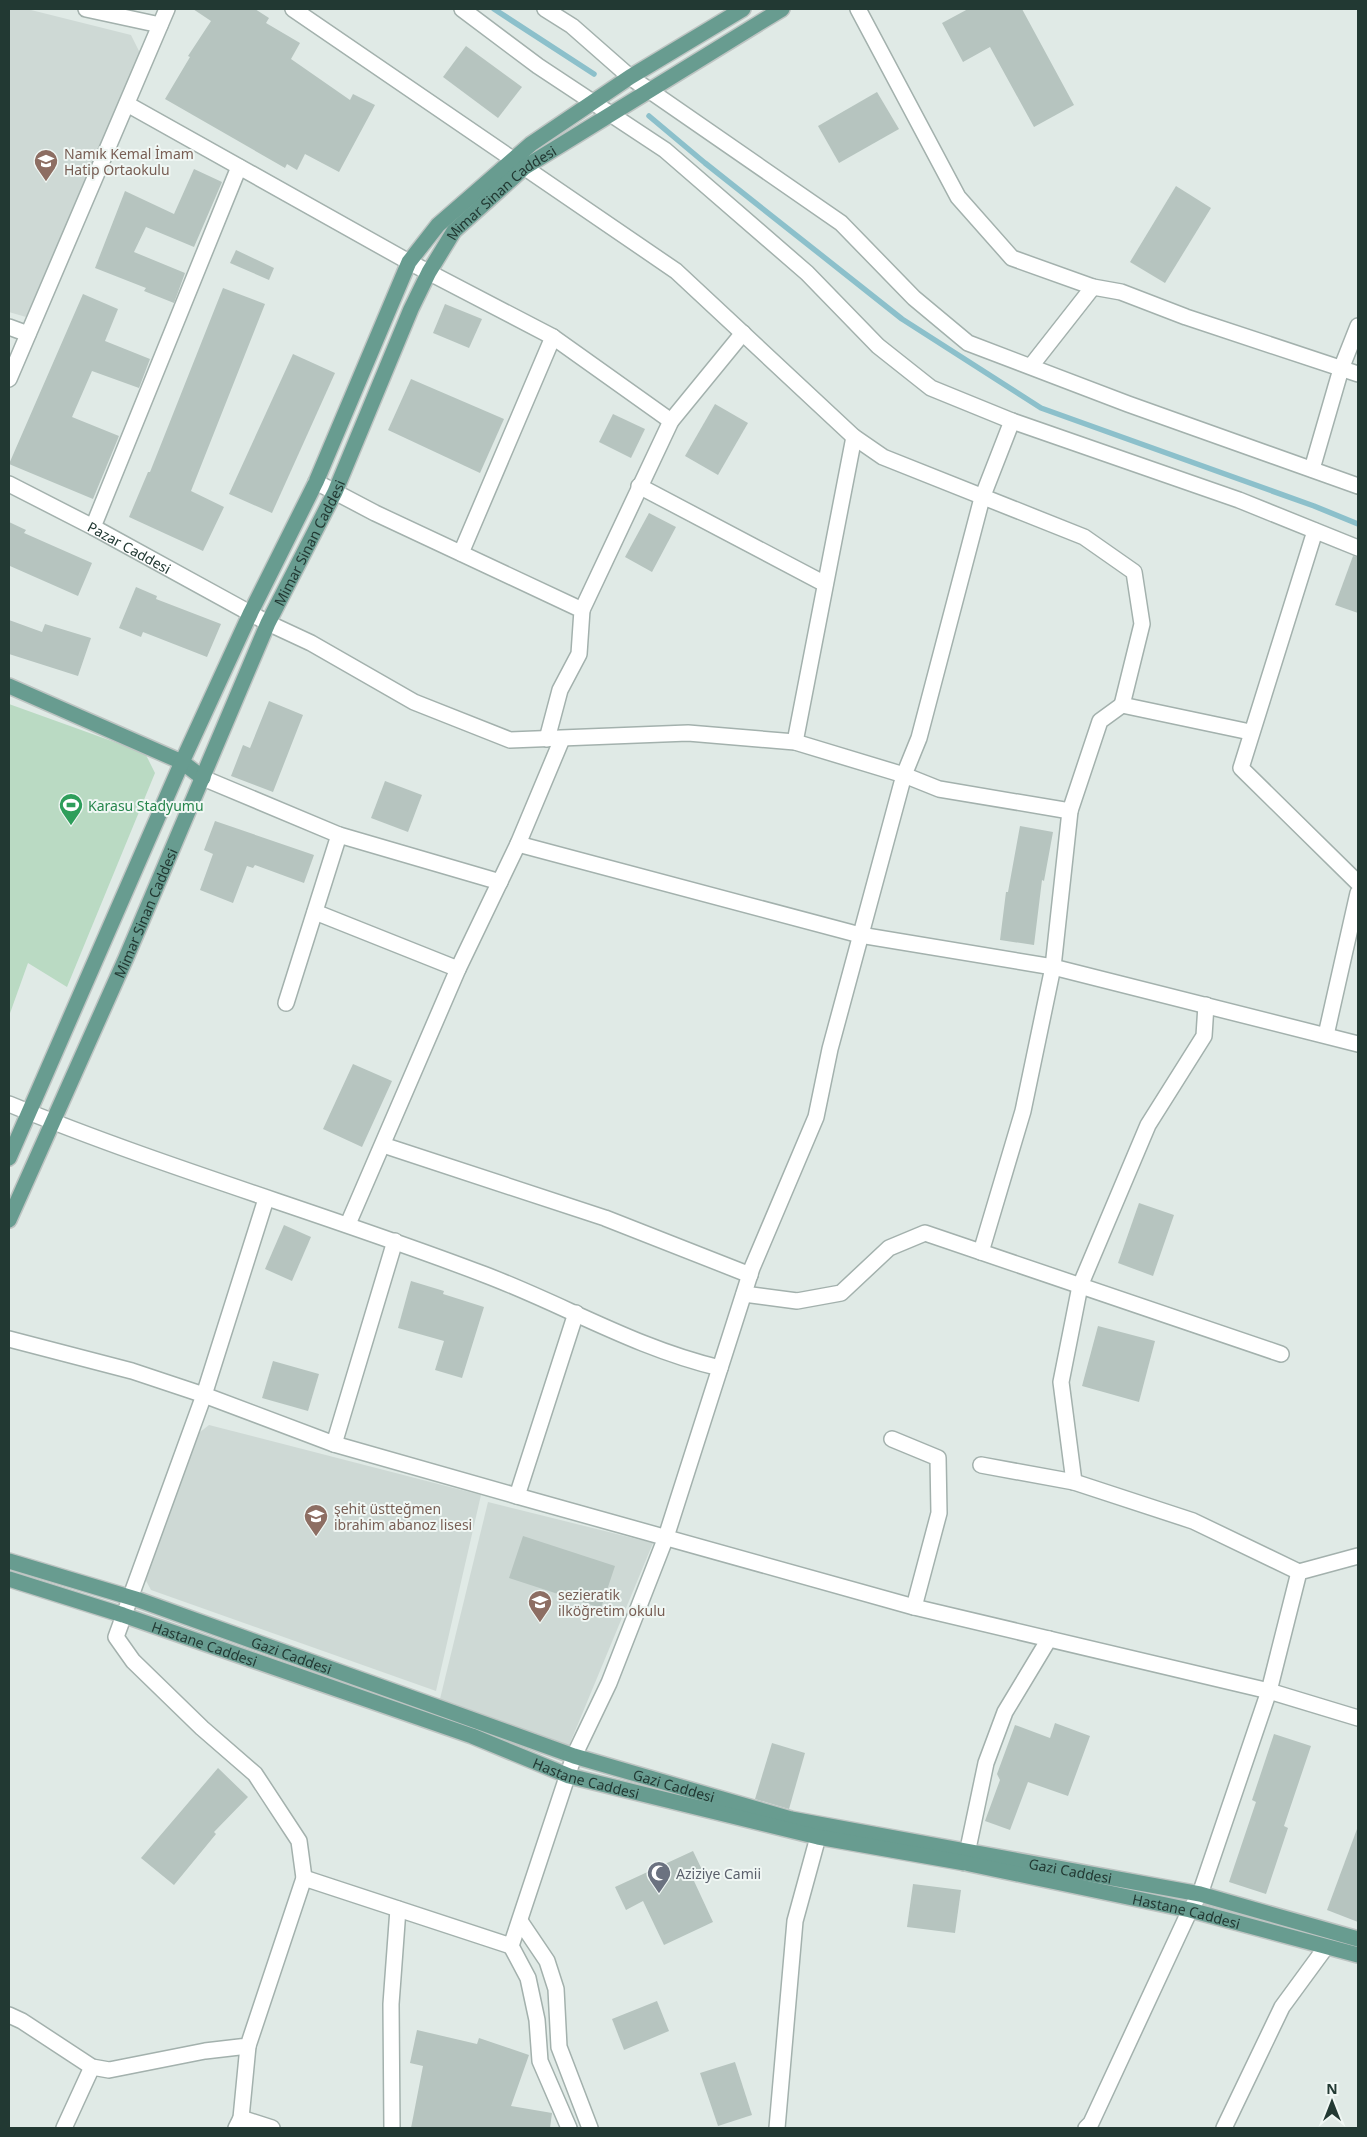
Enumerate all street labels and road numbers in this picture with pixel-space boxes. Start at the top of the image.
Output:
street label: Mimar Sinan Caddesi [441,141,560,243]
street label: Mimar Sinan Caddesi [269,477,349,609]
street label: Pazar Caddesi [85,516,175,578]
street label: Mimar Sinan Caddesi [109,845,181,981]
street label: Hastane Caddesi [149,1616,260,1670]
street label: Gazi Caddesi [249,1632,335,1678]
street label: Hastane Caddesi [530,1753,641,1802]
street label: Gazi Caddesi [631,1764,717,1806]
street label: Gazi Caddesi [1027,1853,1114,1887]
street label: Hastane Caddesi [1131,1889,1242,1933]

